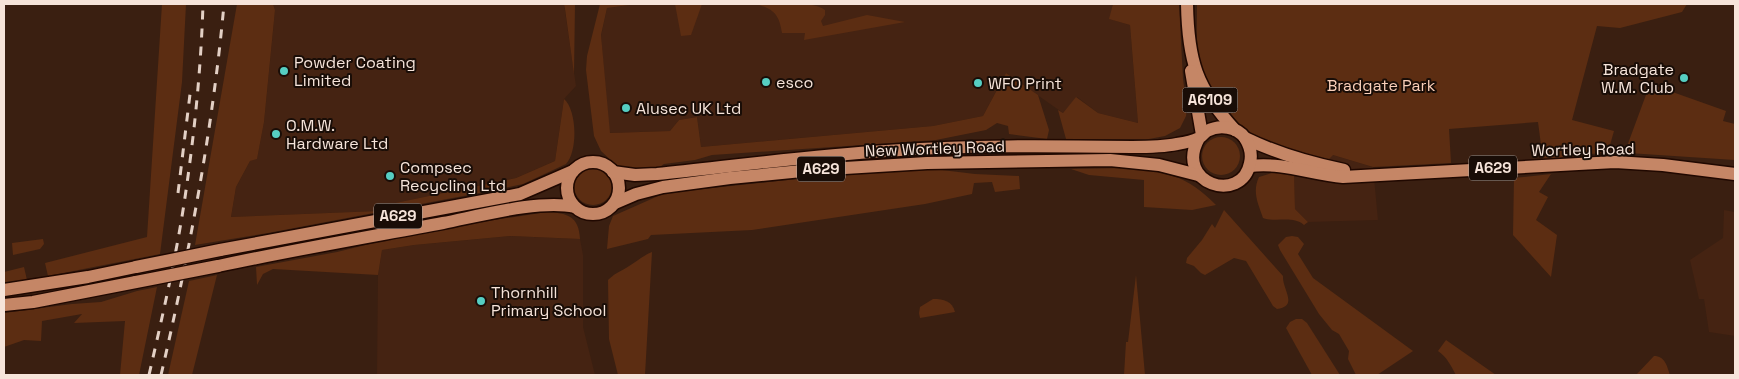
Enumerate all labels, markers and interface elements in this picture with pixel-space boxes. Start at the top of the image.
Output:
place label: Powder Coating Limited [294,52,416,91]
place label: Bradgate W.M. Club [1601,59,1674,98]
marker: Powder Coating Limited [278,65,290,77]
place label: esco [776,72,813,93]
marker: Bradgate W.M. Club [1678,72,1690,84]
place label: WFO Print [988,73,1062,94]
park label: Bradgate Park [1327,75,1436,96]
marker: esco [760,76,772,88]
marker: WFO Print [972,77,984,89]
road number: A6109 [1182,88,1238,112]
place label: Alusec UK Ltd [636,98,741,119]
marker: Alusec UK Ltd [620,102,632,114]
place label: O.M.W. Hardware Ltd [286,115,388,154]
marker: O.M.W. Hardware Ltd [270,128,282,140]
street label: New Wortley Road [865,136,1006,161]
street label: Wortley Road [1531,138,1635,161]
road number: A629 [797,156,845,182]
road number: A629 [1469,156,1517,180]
place label: Compsec Recycling Ltd [400,157,506,196]
marker: Compsec Recycling Ltd [384,170,396,182]
road number: A629 [374,204,422,228]
place label: Thornhill Primary School [491,282,606,321]
marker: Thornhill Primary School [475,295,487,307]

